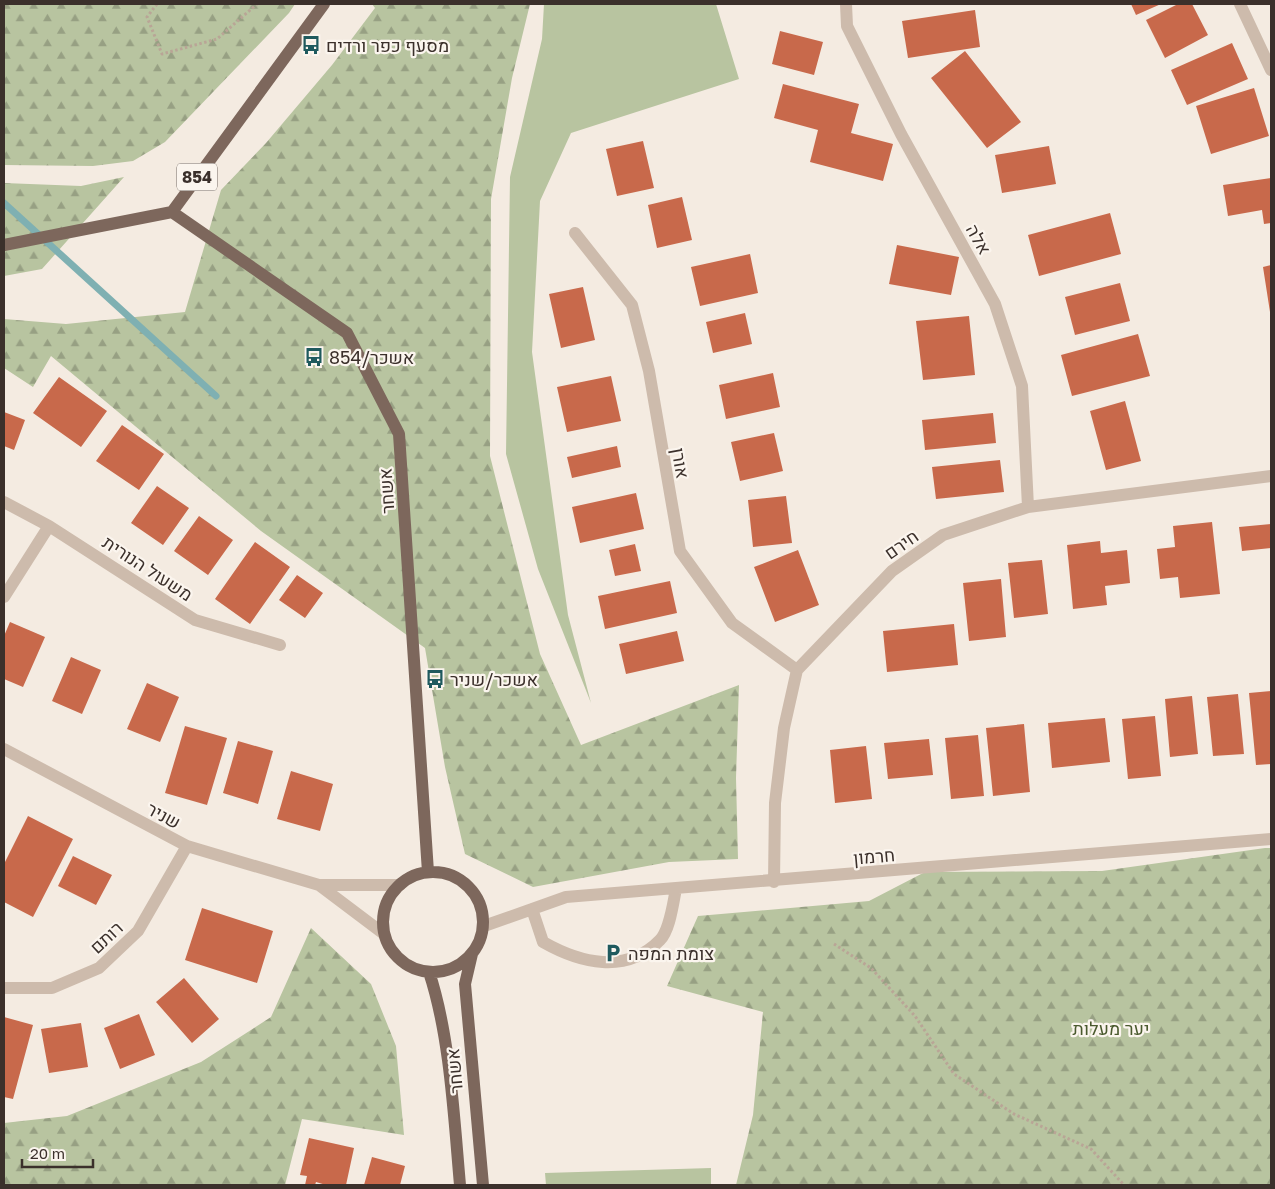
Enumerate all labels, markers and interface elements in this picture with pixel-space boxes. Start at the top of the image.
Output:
bus stop icon: מסעף כפר ורדים [300,34,322,56]
place label: מסעף כפר ורדים [326,34,449,56]
road number: 854 [177,163,217,190]
street label: אלה [962,220,996,258]
bus stop icon: אשכר/854 [303,346,325,368]
place label: אשכר/854 [329,346,414,368]
street label: אורן [667,446,695,480]
street label: אשחר [373,467,399,515]
street label: חירם [880,524,922,564]
street label: משעול הנורית [99,531,197,605]
bus stop icon: אשכר/שניר [424,668,446,690]
place label: אשכר/שניר [450,668,538,690]
street label: שניר [143,797,185,833]
street label: חרמון [852,843,896,869]
street label: רותם [85,916,127,958]
parking icon: צומת המפה [602,942,624,964]
place label: צומת המפה [628,942,714,964]
park label: יער מעלות [1073,1017,1149,1039]
street label: אשחר [441,1047,467,1095]
scale bar [22,1136,94,1168]
text: 20 m [30,1144,65,1162]

